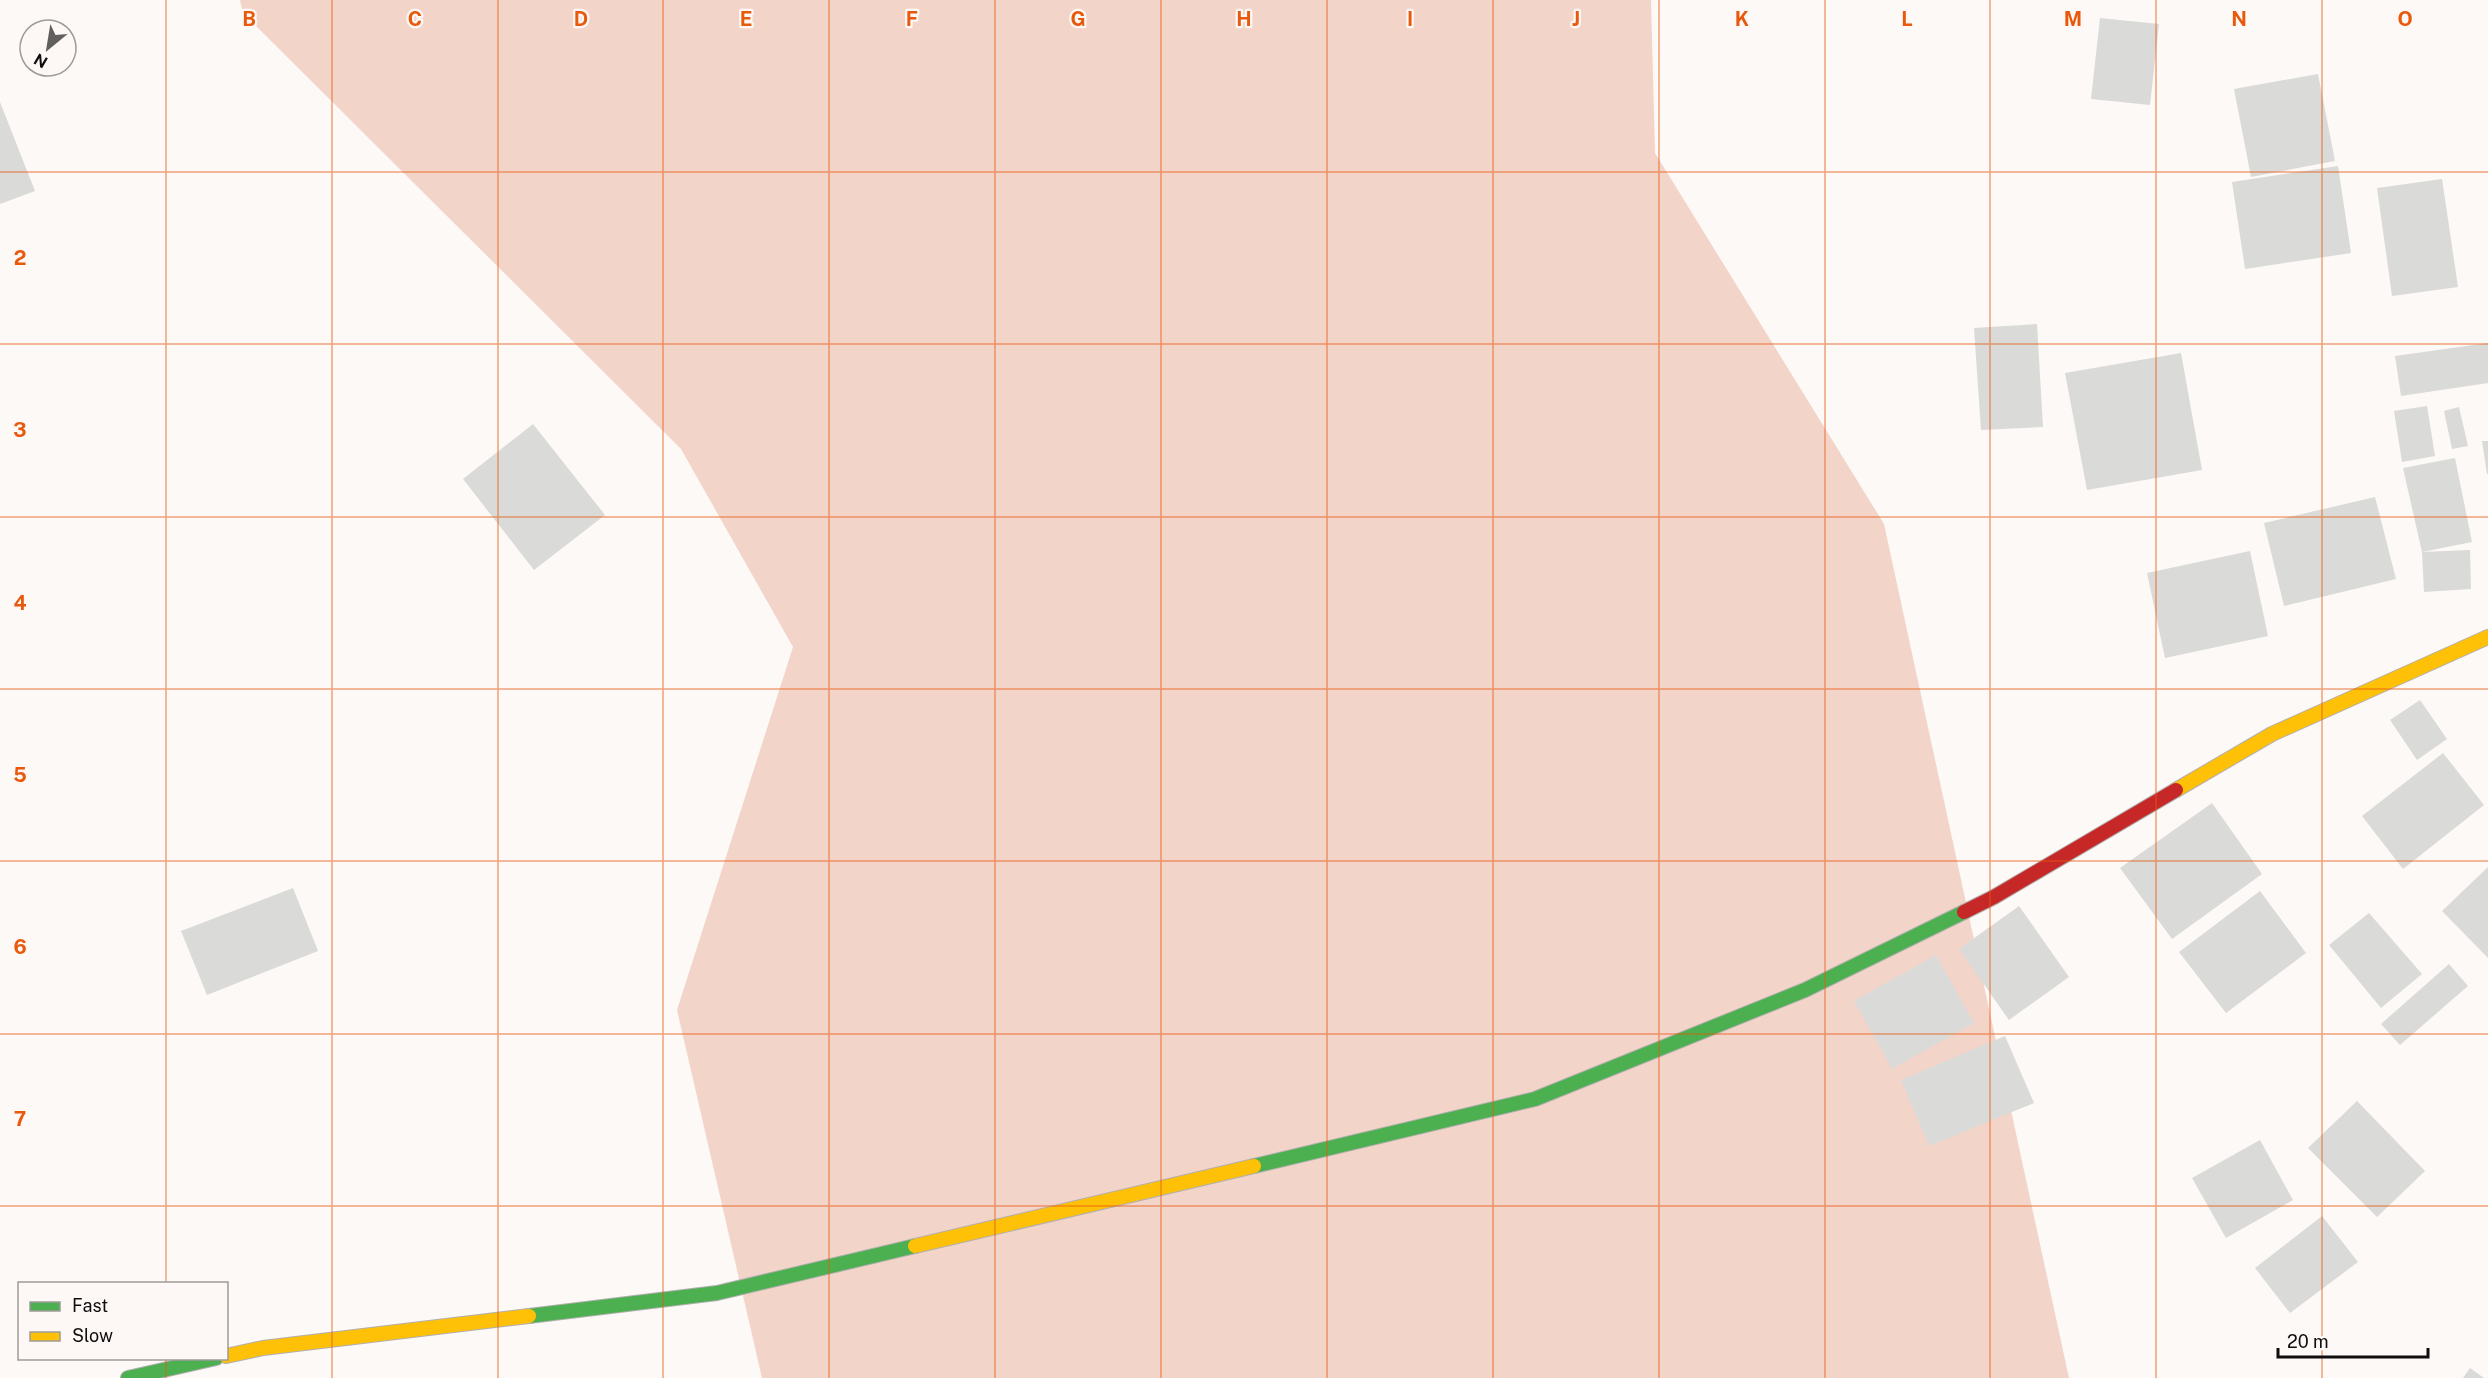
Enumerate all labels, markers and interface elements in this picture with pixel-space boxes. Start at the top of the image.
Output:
text: B [242,7,256,31]
text: C [408,7,422,31]
text: D [574,7,588,31]
text: E [740,7,752,31]
text: F [906,7,918,31]
text: G [1070,7,1086,31]
text: H [1236,7,1252,31]
text: I [1407,7,1413,31]
text: J [1572,7,1580,31]
text: K [1735,7,1749,31]
text: L [1901,7,1913,31]
text: M [2064,7,2082,31]
text: N [2231,7,2247,31]
text: O [2397,7,2413,31]
north arrow [18,18,78,78]
text: N [31,49,51,72]
text: 2 [14,246,26,270]
text: 3 [13,418,27,442]
text: 4 [13,591,27,615]
text: 5 [13,763,27,787]
text: 6 [13,935,27,959]
text: 7 [14,1107,26,1131]
legend [18,1282,228,1360]
text: Fast [72,1295,108,1316]
scale bar [2278,1321,2428,1359]
text: Slow [72,1325,113,1346]
text: 20 m [2287,1331,2329,1352]

